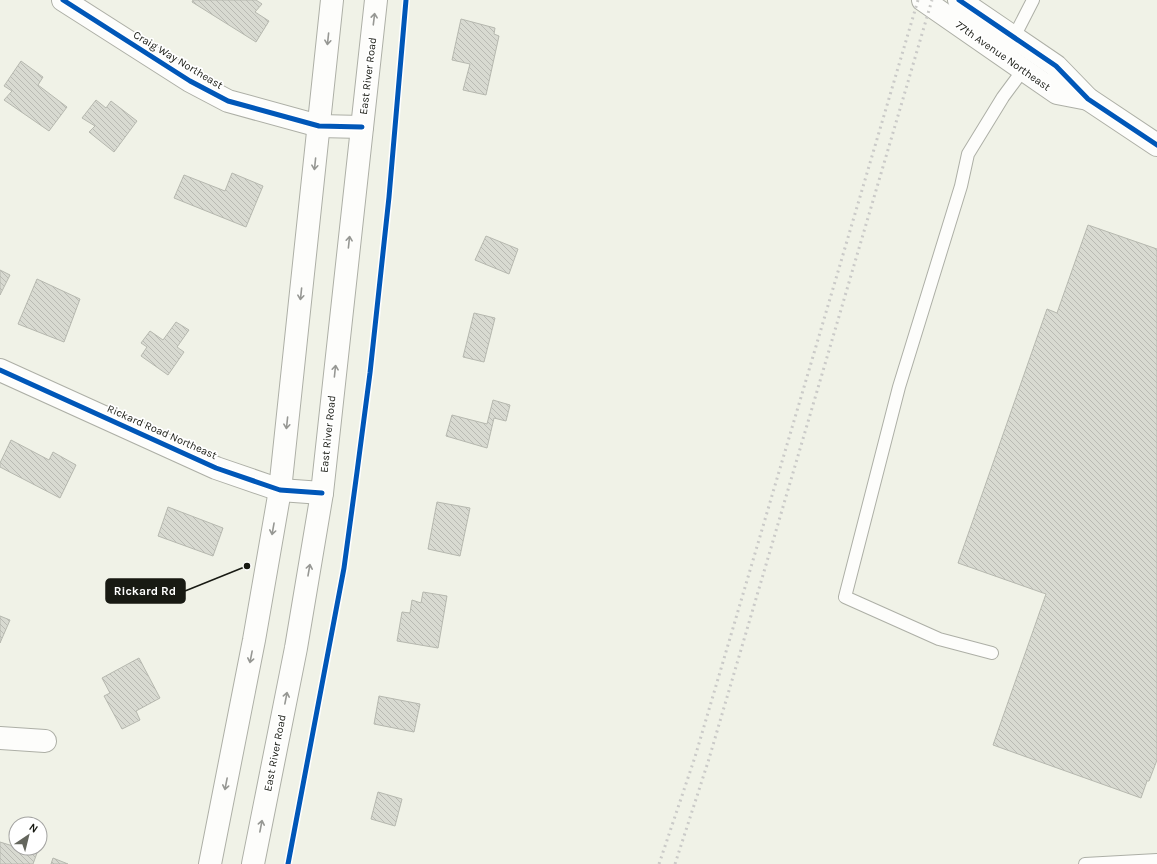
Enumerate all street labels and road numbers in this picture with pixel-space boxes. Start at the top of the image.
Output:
street label: 77th Avenue Northeast [953,18,1053,94]
street label: Craig Way Northeast [131,28,225,92]
street label: East River Road [357,37,379,115]
street label: East River Road [317,395,339,473]
street label: Rickard Road Northeast [105,402,219,462]
street label: East River Road [261,714,289,792]

